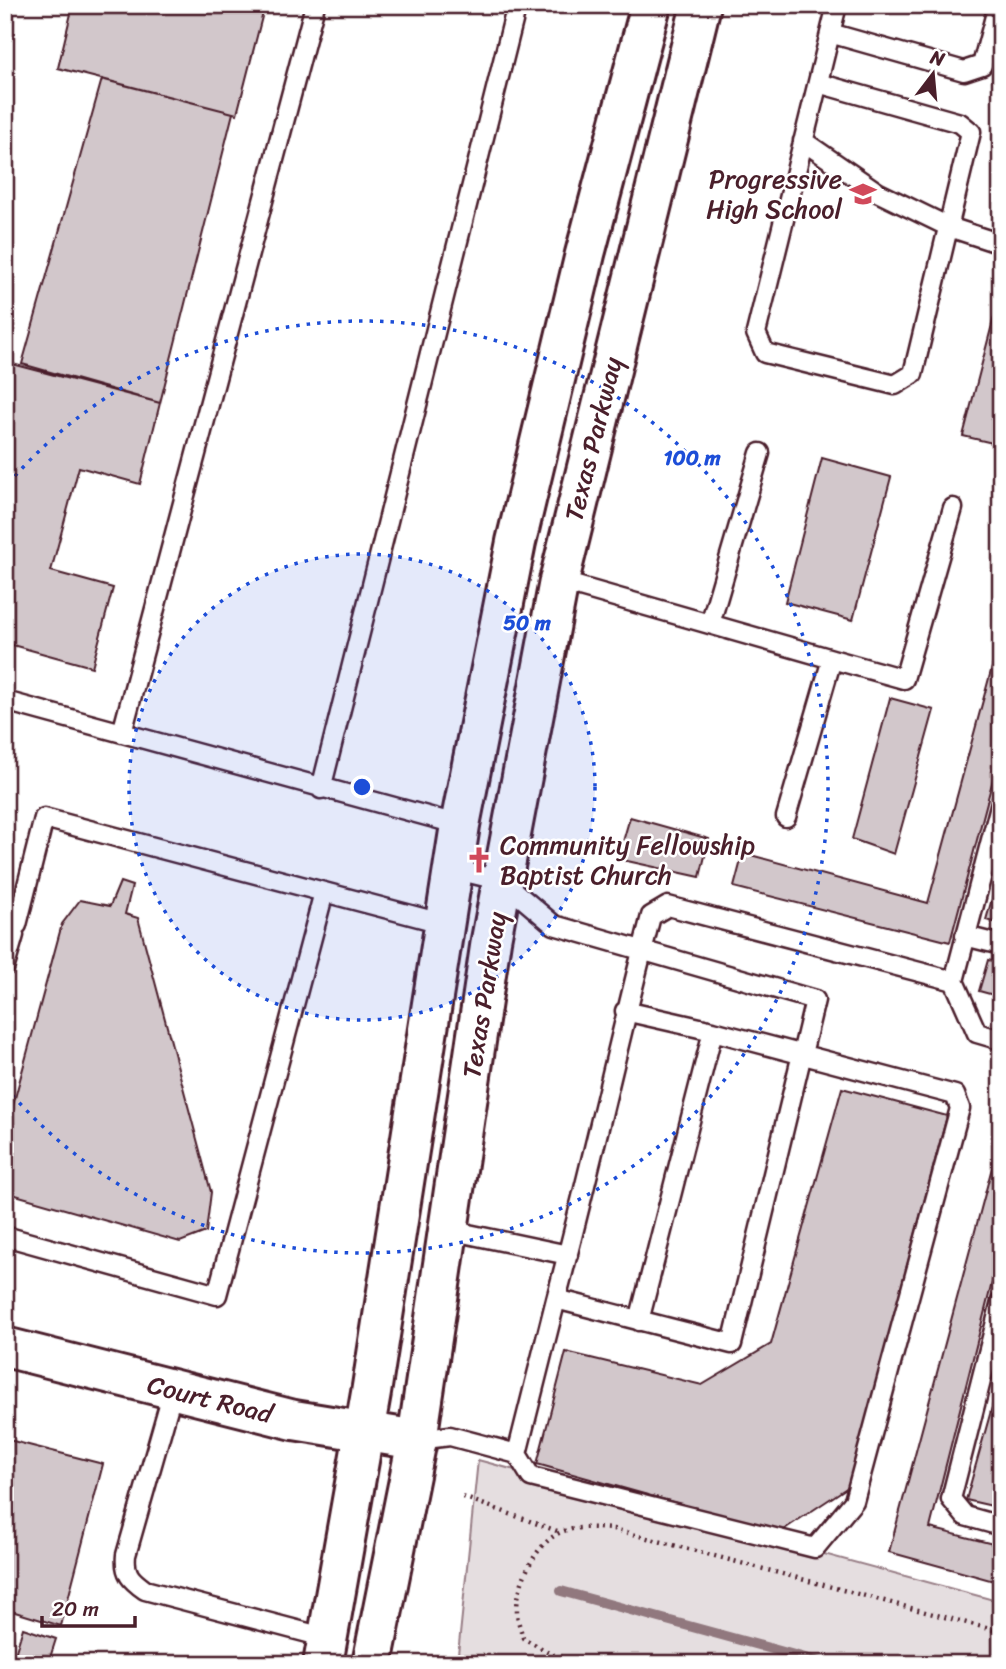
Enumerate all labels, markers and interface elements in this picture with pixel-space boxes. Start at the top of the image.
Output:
north arrow [898,38,968,108]
text: N [926,40,949,76]
place label: Progressive High School [706,156,843,232]
school or university icon: Progressive High School [848,179,878,209]
street label: Texas Parkway [550,351,636,526]
text: 100 m [663,439,721,477]
text: 50 m [503,604,552,642]
centre of rings [350,775,374,799]
place label: Community Fellowship Baptist Church [500,822,755,898]
church icon: Community Fellowship Baptist Church [464,845,494,875]
street label: Texas Parkway [448,908,520,1081]
street label: Court Road [143,1361,280,1437]
scale bar [42,1585,135,1629]
text: 20 m [52,1590,99,1628]

